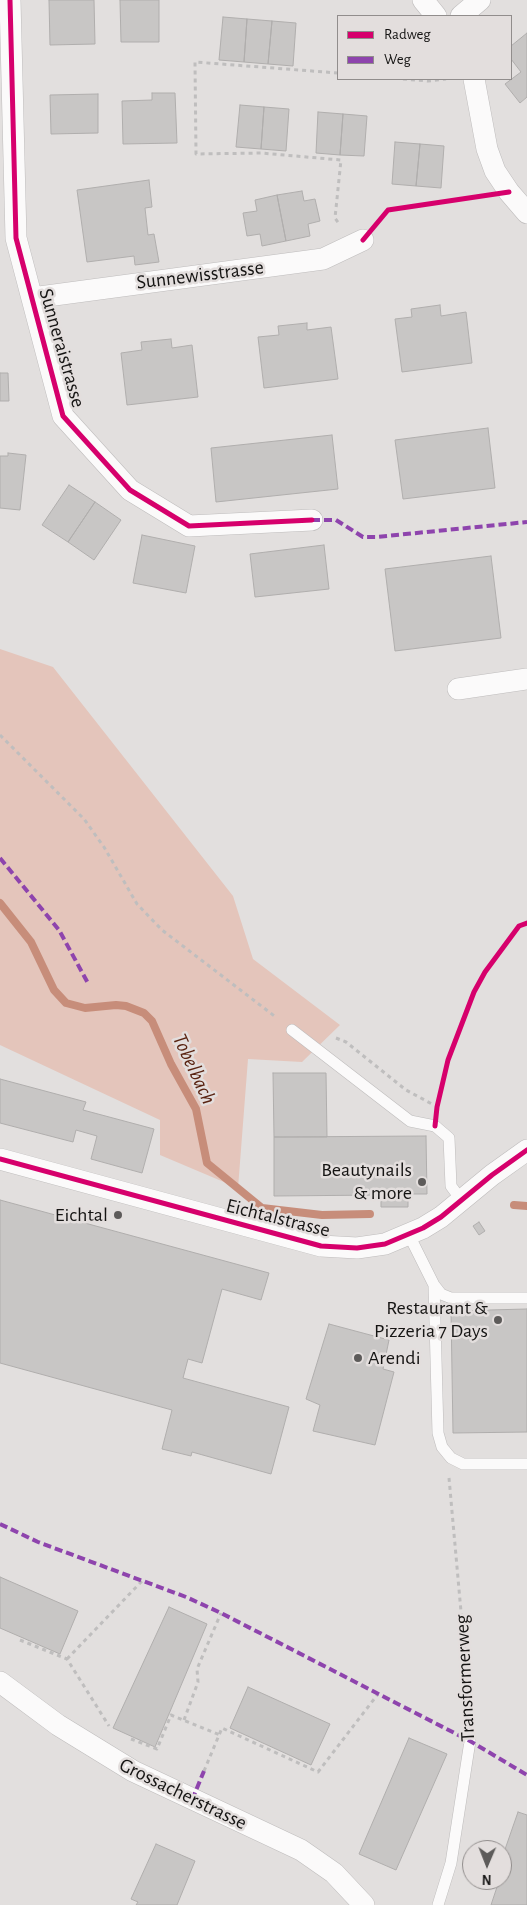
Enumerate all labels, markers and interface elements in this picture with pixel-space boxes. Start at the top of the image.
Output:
legend [337,15,512,80]
text: Radweg [384,27,431,42]
text: Weg [384,52,411,67]
street label: Sunnewisstrasse [135,255,265,295]
street label: Sunneraistrasse [34,286,90,410]
water label: Tobelbach [167,1030,221,1108]
place label: Beautynails & more [321,1158,412,1205]
marker: Beautynails & more [416,1176,428,1188]
street label: Eichtalstrasse [223,1193,333,1243]
place label: Eichtal [55,1203,108,1227]
marker: Eichtal [112,1209,124,1221]
place label: Restaurant & Pizzeria 7 Days [374,1296,488,1343]
marker: Restaurant & Pizzeria 7 Days [492,1314,504,1326]
place label: Arendi [368,1346,421,1370]
marker: Arendi [352,1352,364,1364]
street label: Transformerweg [450,1614,480,1742]
street label: Grossacherstrasse [115,1753,251,1835]
north arrow [462,1840,512,1890]
text: N [482,1872,492,1886]

